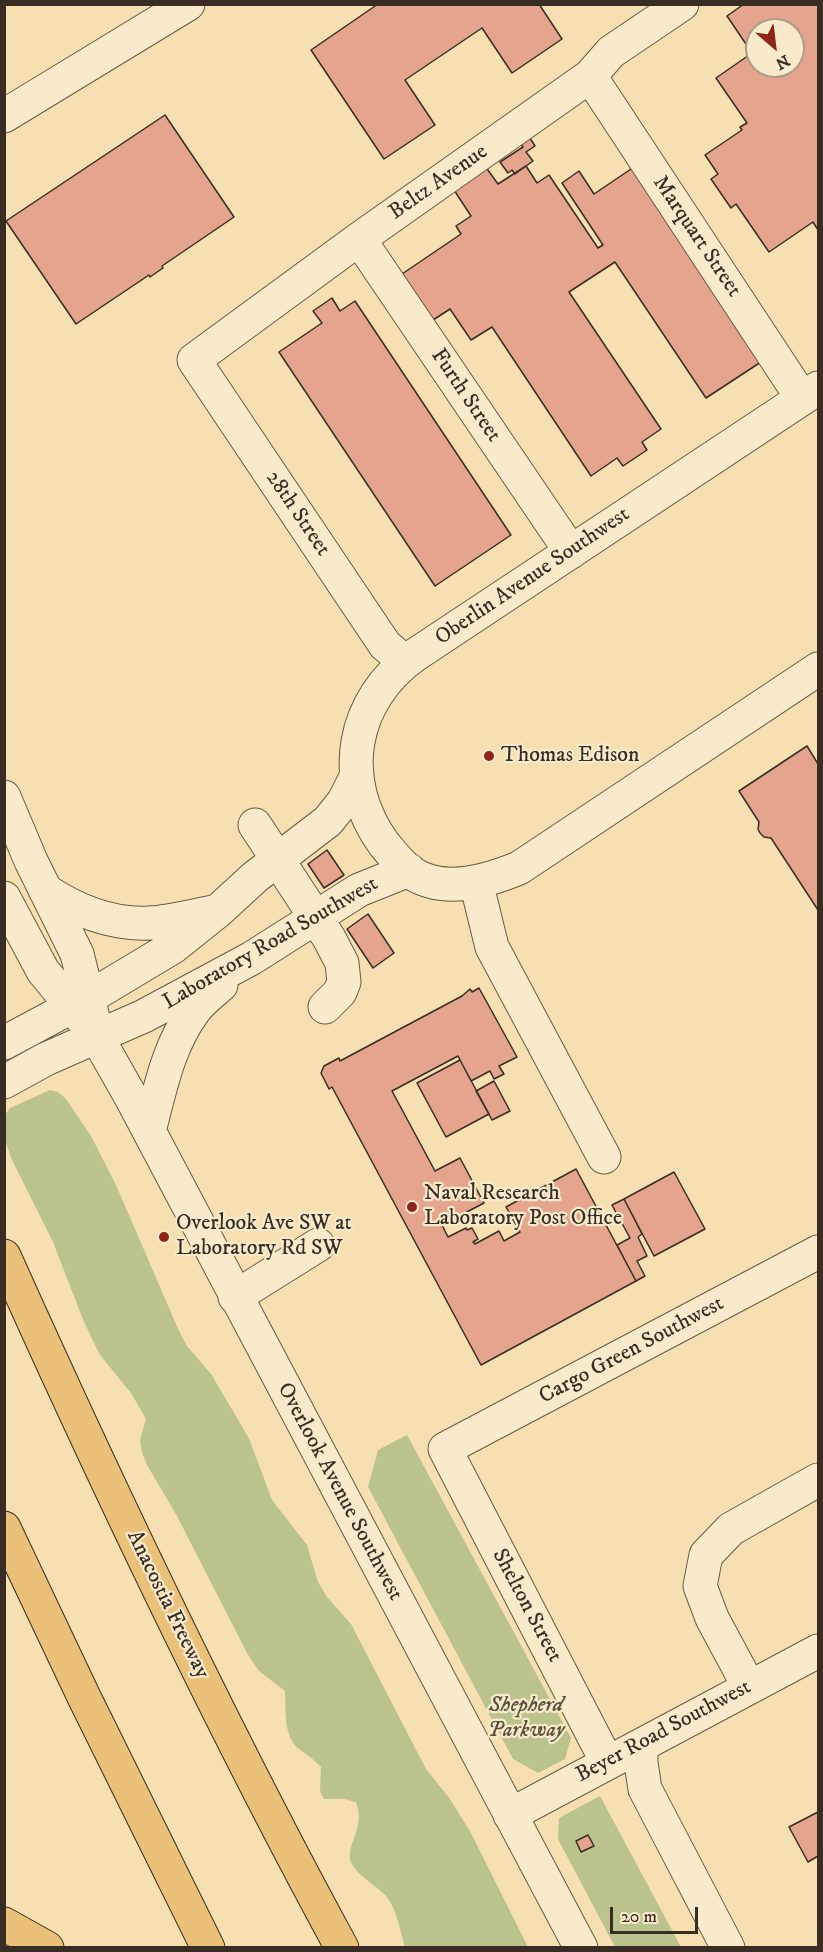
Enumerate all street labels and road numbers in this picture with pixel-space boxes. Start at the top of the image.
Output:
street label: Beltz Avenue [385,139,493,227]
street label: Marquart Street [646,171,746,303]
street label: Furth Street [424,344,506,448]
street label: 28th Street [259,466,335,562]
street label: Oberlin Avenue Southwest [431,502,635,652]
street label: Laboratory Road Southwest [159,872,383,1016]
street label: Cargo Green Southwest [535,1291,729,1411]
street label: Overlook Avenue Southwest [270,1379,408,1605]
street label: Anacostia Freeway [120,1527,214,1683]
street label: Shelton Street [485,1545,567,1667]
street label: Beyer Road Southwest [572,1675,756,1789]

